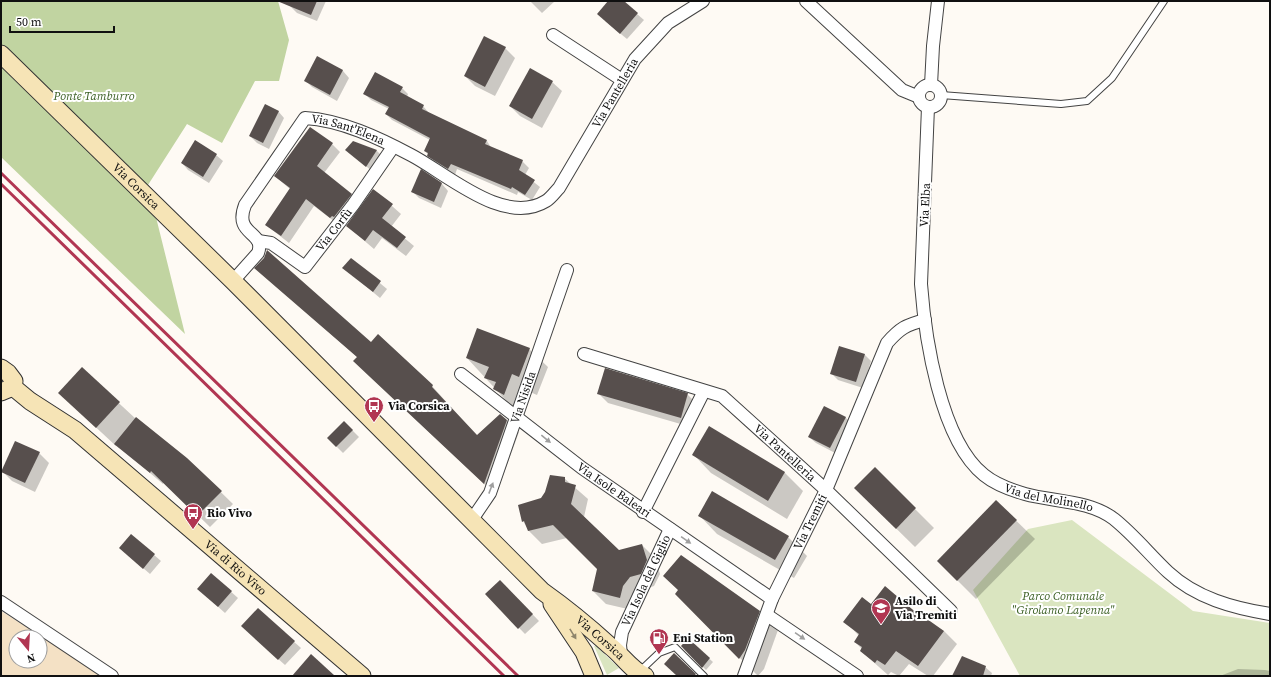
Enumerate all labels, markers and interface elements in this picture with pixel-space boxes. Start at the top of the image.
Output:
scale bar [10,8,114,34]
text: 50 m [16,14,42,30]
street label: Via Pantelleria [588,54,642,131]
park label: Ponte Tamburro [52,88,135,104]
street label: Via Sant'Elena [310,111,388,149]
street label: Via Corsica [109,159,164,214]
street label: Via Elba [916,182,934,227]
street label: Via Corfù [312,205,356,255]
street label: Via Nisida [507,368,540,426]
bus stop icon: Via Corsica [363,395,385,423]
place label: Via Corsica [388,398,450,414]
street label: Via Pantelleria [750,421,820,486]
one-way arrow [541,435,552,444]
street label: Via Isole Baleari [574,459,654,521]
street label: Via del Molinello [1002,480,1096,516]
one-way arrow [489,482,495,494]
street label: Via Tremiti [790,491,831,552]
bus stop icon: Rio Vivo [182,502,204,530]
place label: Rio Vivo [207,505,252,521]
street label: Via Isola del Giglio [618,532,674,629]
street label: Via di Rio Vivo [201,536,270,599]
one-way arrow [680,536,691,544]
park label: Parco Comunale "Girolamo Lapenna" [1011,588,1115,618]
place label: Asilo di Via Tremiti [895,593,957,623]
school or university icon: Asilo di Via Tremiti [870,597,892,625]
street label: Via Corsica [572,612,629,664]
fuel station icon: Eni Station [648,627,670,655]
north arrow [8,629,48,669]
one-way arrow [569,629,577,639]
place label: Eni Station [673,630,734,646]
one-way arrow [794,633,805,640]
text: N [25,650,37,666]

